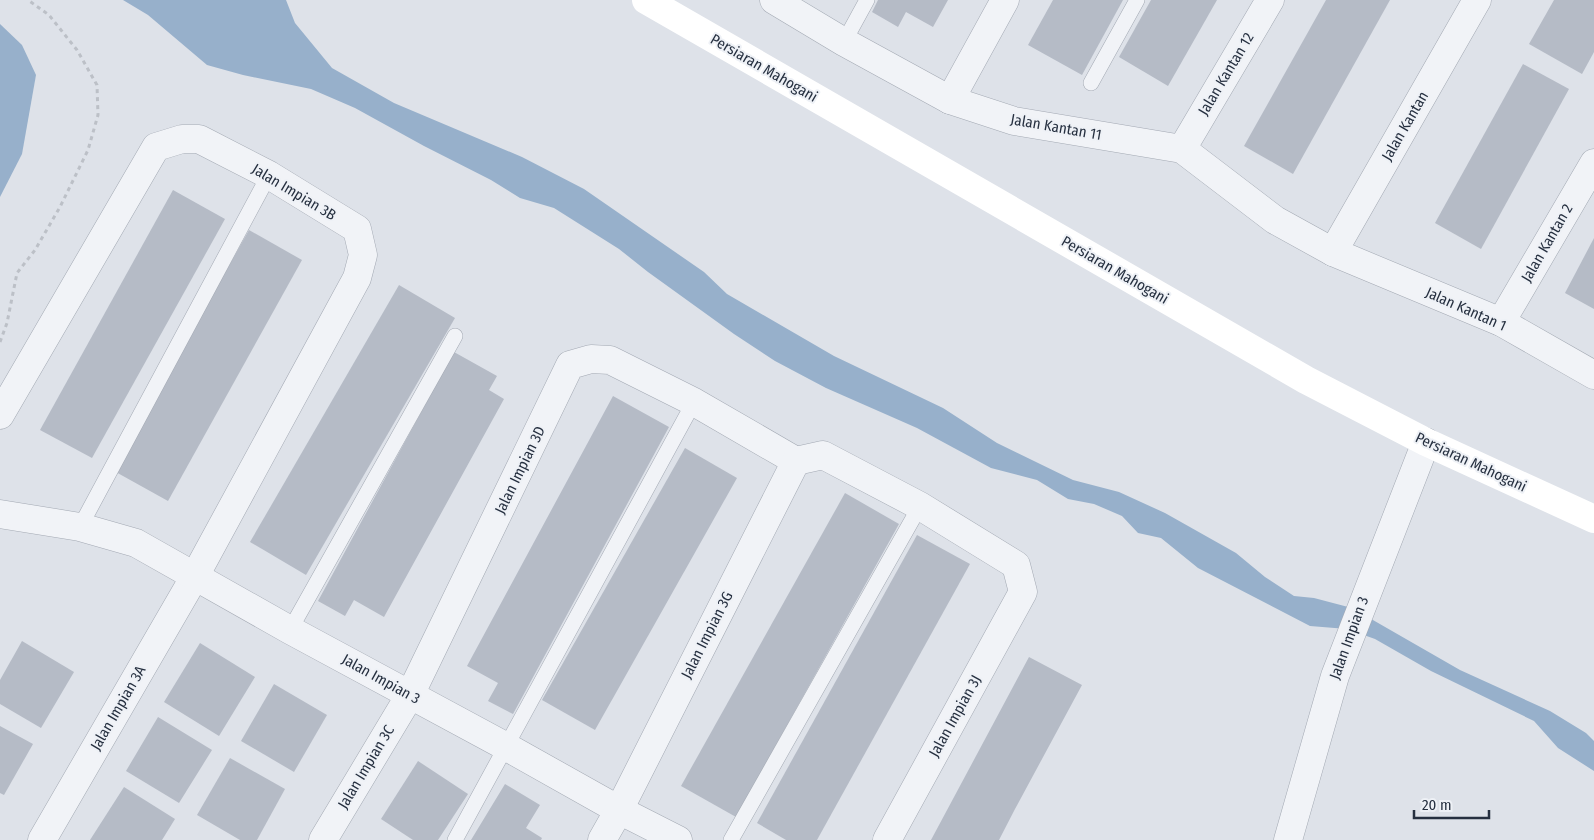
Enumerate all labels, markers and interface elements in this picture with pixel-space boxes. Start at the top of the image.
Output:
street label: Jalan Kantan 12 [1194,29,1258,119]
street label: Persiaran Mahogani [707,30,821,106]
street label: Jalan Kantan [1378,88,1432,164]
street label: Jalan Kantan 11 [1009,110,1103,144]
street label: Jalan Impian 3B [249,160,339,224]
street label: Jalan Kantan 2 [1517,200,1577,285]
street label: Persiaran Mahogani [1058,232,1172,308]
street label: Jalan Kantan 1 [1423,283,1509,335]
street label: Jalan Impian 3D [491,423,549,517]
street label: Persiaran Mahogani [1413,428,1529,496]
street label: Jalan Impian 3G [677,588,737,682]
street label: Jalan Impian 3 [1326,594,1372,682]
street label: Jalan Impian 3 [339,650,423,708]
street label: Jalan Impian 3A [87,662,150,753]
street label: Jalan Impian 3J [925,672,985,760]
street label: Jalan Impian 3C [334,722,398,812]
scale bar [1414,788,1489,820]
text: 20 m [1422,796,1452,814]

